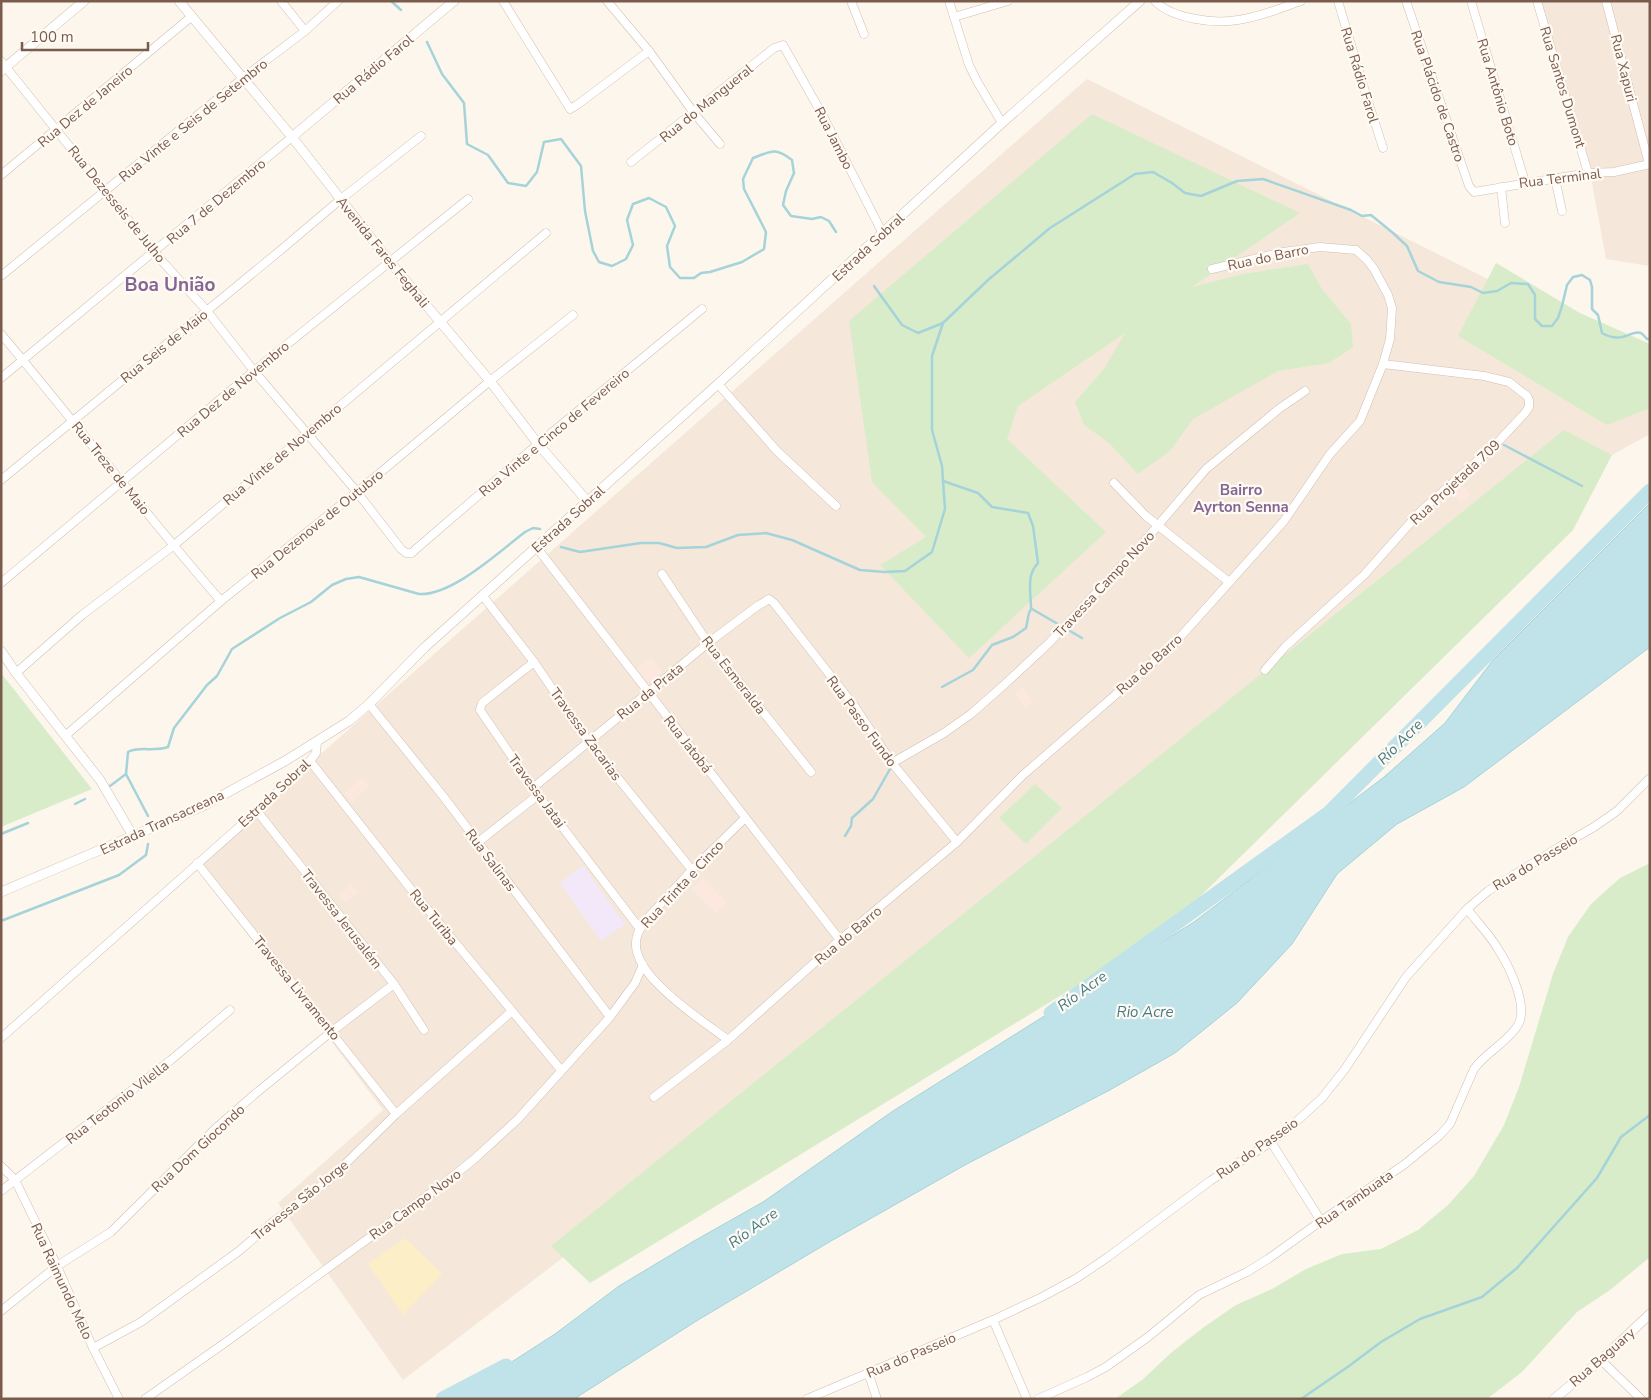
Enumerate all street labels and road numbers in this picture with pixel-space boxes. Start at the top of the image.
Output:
street label: Rua Santos Dumont [1535,24,1590,150]
street label: Rua Rádio Farol [1336,25,1383,126]
street label: Rua Plácido de Castro [1406,28,1469,165]
street label: Rua Rádio Farol [329,30,418,109]
street label: Rua Xapuri [1606,32,1641,104]
street label: Rua Antônio Boto [1472,36,1523,148]
street label: Rua Vinte e Seis de Setembro [115,54,272,186]
street label: Rua do Mangueral [656,59,758,147]
street label: Rua Dez de Janeiro [34,61,137,152]
street label: Rua Jambo [810,104,858,173]
street label: Rua Dezesseis de Julho [63,142,170,267]
street label: Rua 7 de Dezembro [163,154,270,248]
street label: Rua Terminal [1518,164,1603,193]
street label: Avenida Fares Feghali [332,193,433,312]
street label: Estrada Sobral [828,208,909,286]
street label: Rua do Barro [1226,240,1311,275]
street label: Rua Seis de Maio [117,305,212,388]
street label: Rua Dez de Novembro [173,337,294,442]
street label: Rua Vinte e Cinco de Fevereiro [475,364,634,501]
street label: Rua Vinte de Novembro [219,399,346,510]
street label: Rua Treze de Maio [67,418,154,519]
street label: Rua Projetada 709 [1406,435,1505,529]
street label: Rua Dezenove de Outubro [247,465,388,584]
street label: Estrada Sobral [528,481,610,557]
street label: Travessa Campo Novo [1050,527,1159,642]
street label: Rua do Barro [1112,630,1186,699]
street label: Rua Esmeralda [697,632,770,718]
street label: Rua da Prata [613,659,688,724]
street label: Rua Passo Fundo [822,672,901,771]
street label: Travessa Zacarias [545,684,626,785]
street label: Rua Jatobá [659,712,716,777]
street label: Travessa Jatai [504,751,570,832]
street label: Estrada Sobral [234,754,315,832]
street label: Estrada Transacreana [97,785,227,860]
street label: Rua Salinas [461,825,521,896]
street label: Rua do Passeio [1489,830,1581,895]
street label: Rua Trinta e Cinco [637,836,728,932]
street label: Travessa Jerusalém [297,866,386,973]
street label: Rua Turiba [405,885,462,949]
street label: Rua do Barro [811,901,886,969]
street label: Travessa Livramento [249,932,345,1045]
street label: Rua Teotonio Vilella [62,1056,173,1149]
street label: Rua Dom Giocondo [148,1100,249,1197]
street label: Rua do Passeio [1213,1113,1302,1184]
street label: Travessa São Jorge [248,1156,353,1245]
street label: Rua Campo Novo [365,1164,465,1244]
street label: Rua Tambuata [1312,1166,1397,1233]
street label: Rua Raimundo Melo [26,1220,97,1343]
street label: Rua Baguary [1565,1323,1640,1391]
street label: Rua do Passeio [863,1328,959,1383]

